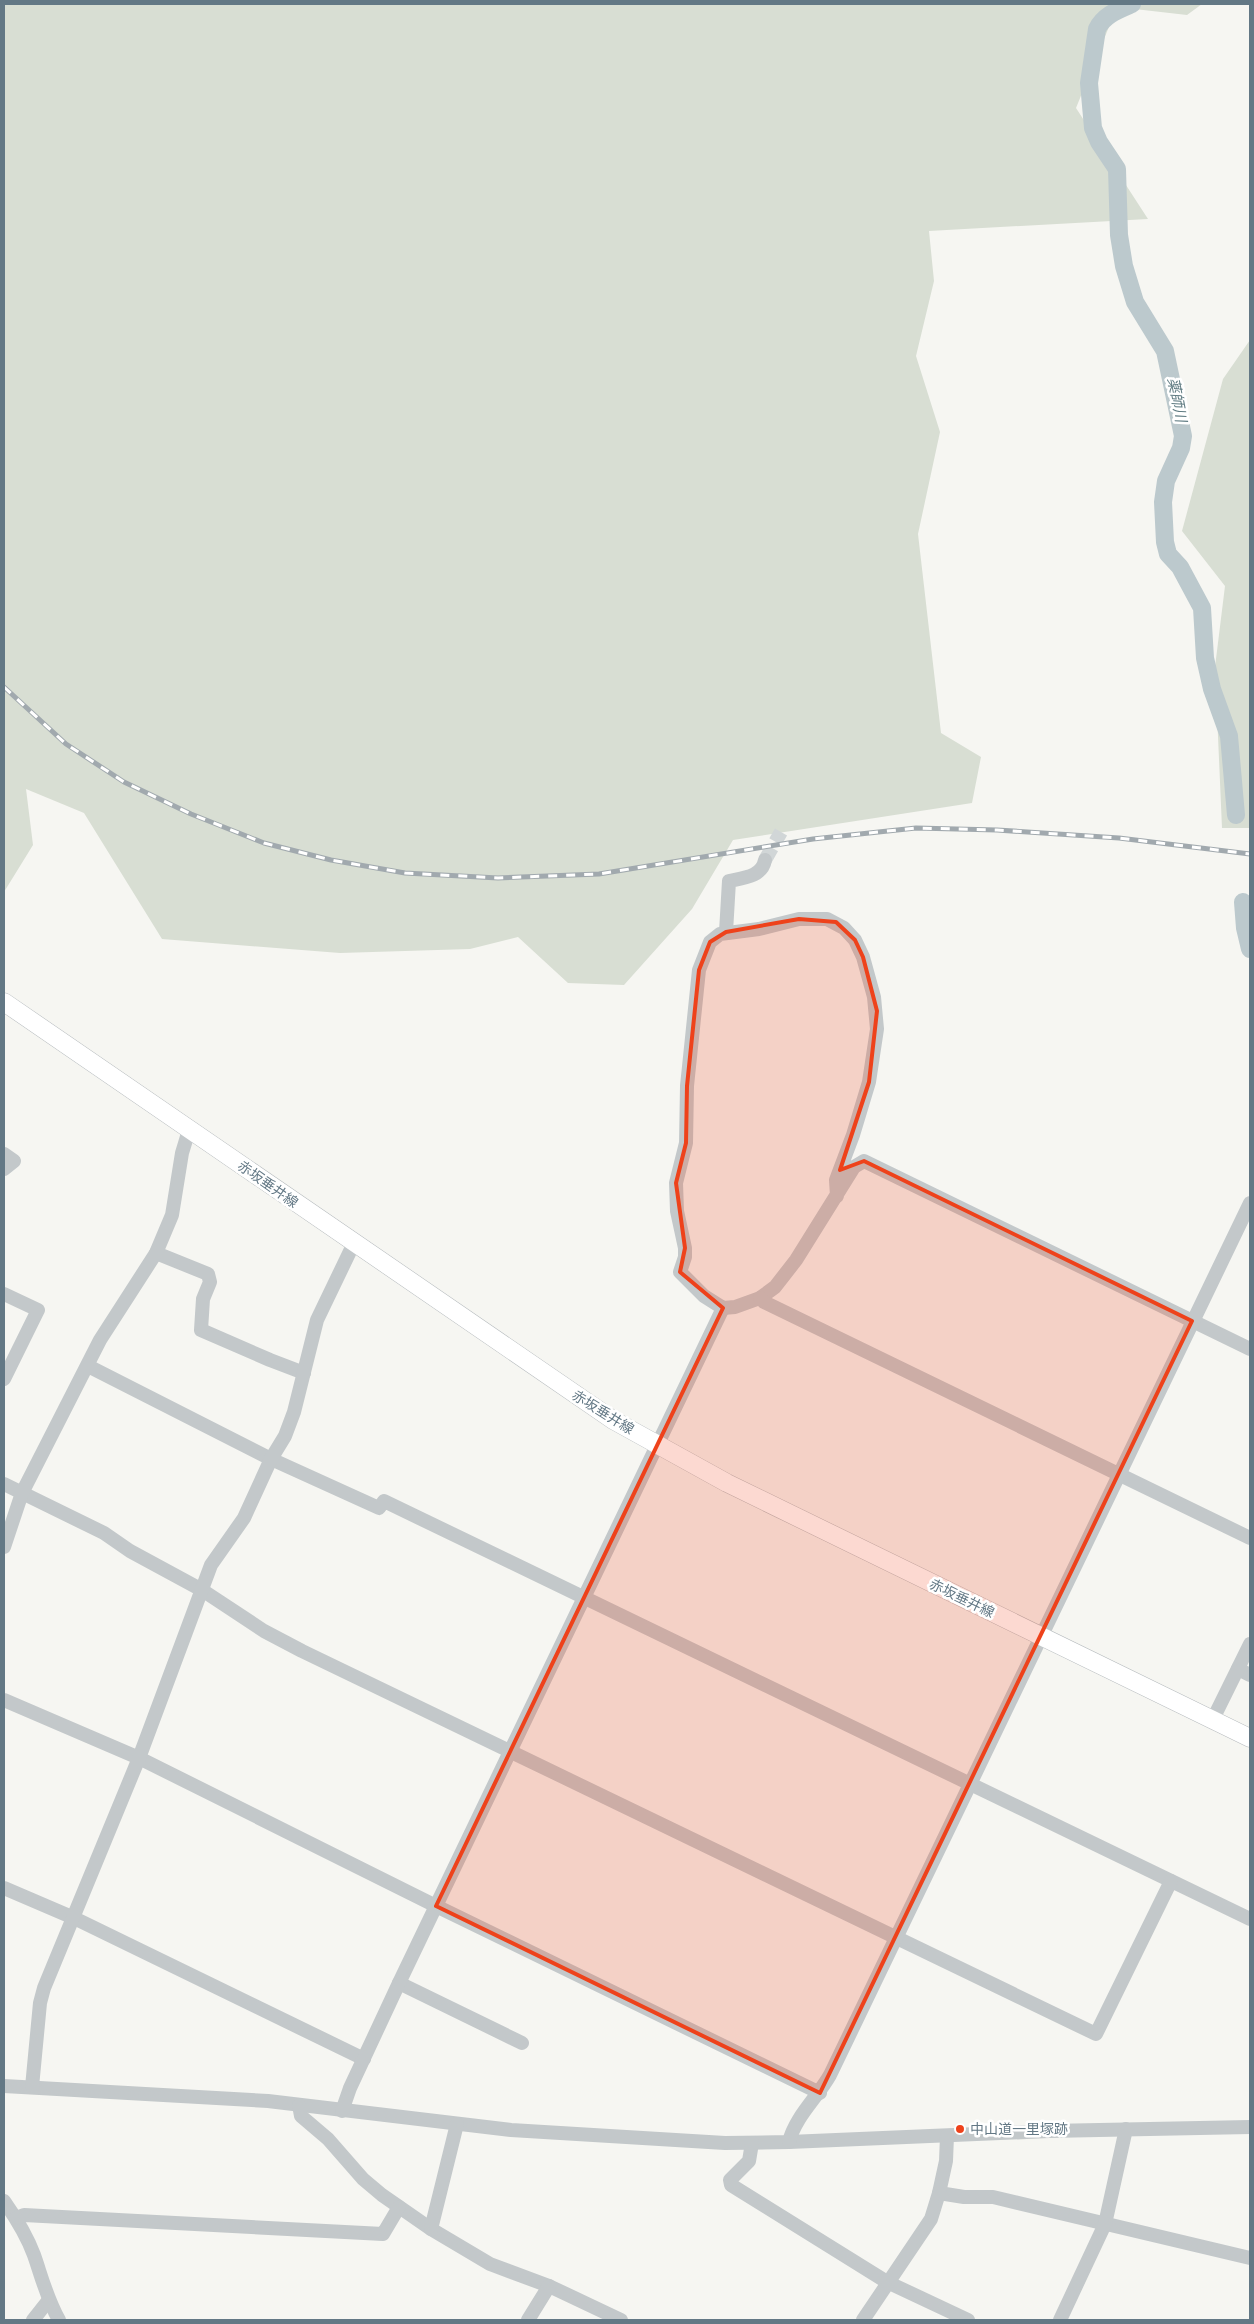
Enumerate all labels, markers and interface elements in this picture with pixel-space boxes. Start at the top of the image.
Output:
water label: 薬師川 [1165,376,1191,426]
street label: 赤坂垂井線 [235,1157,302,1211]
street label: 赤坂垂井線 [569,1386,637,1437]
street label: 赤坂垂井線 [927,1575,997,1621]
place label: 中山道一里塚跡 [970,2120,1068,2137]
marker: 中山道一里塚跡 [954,2123,966,2135]

